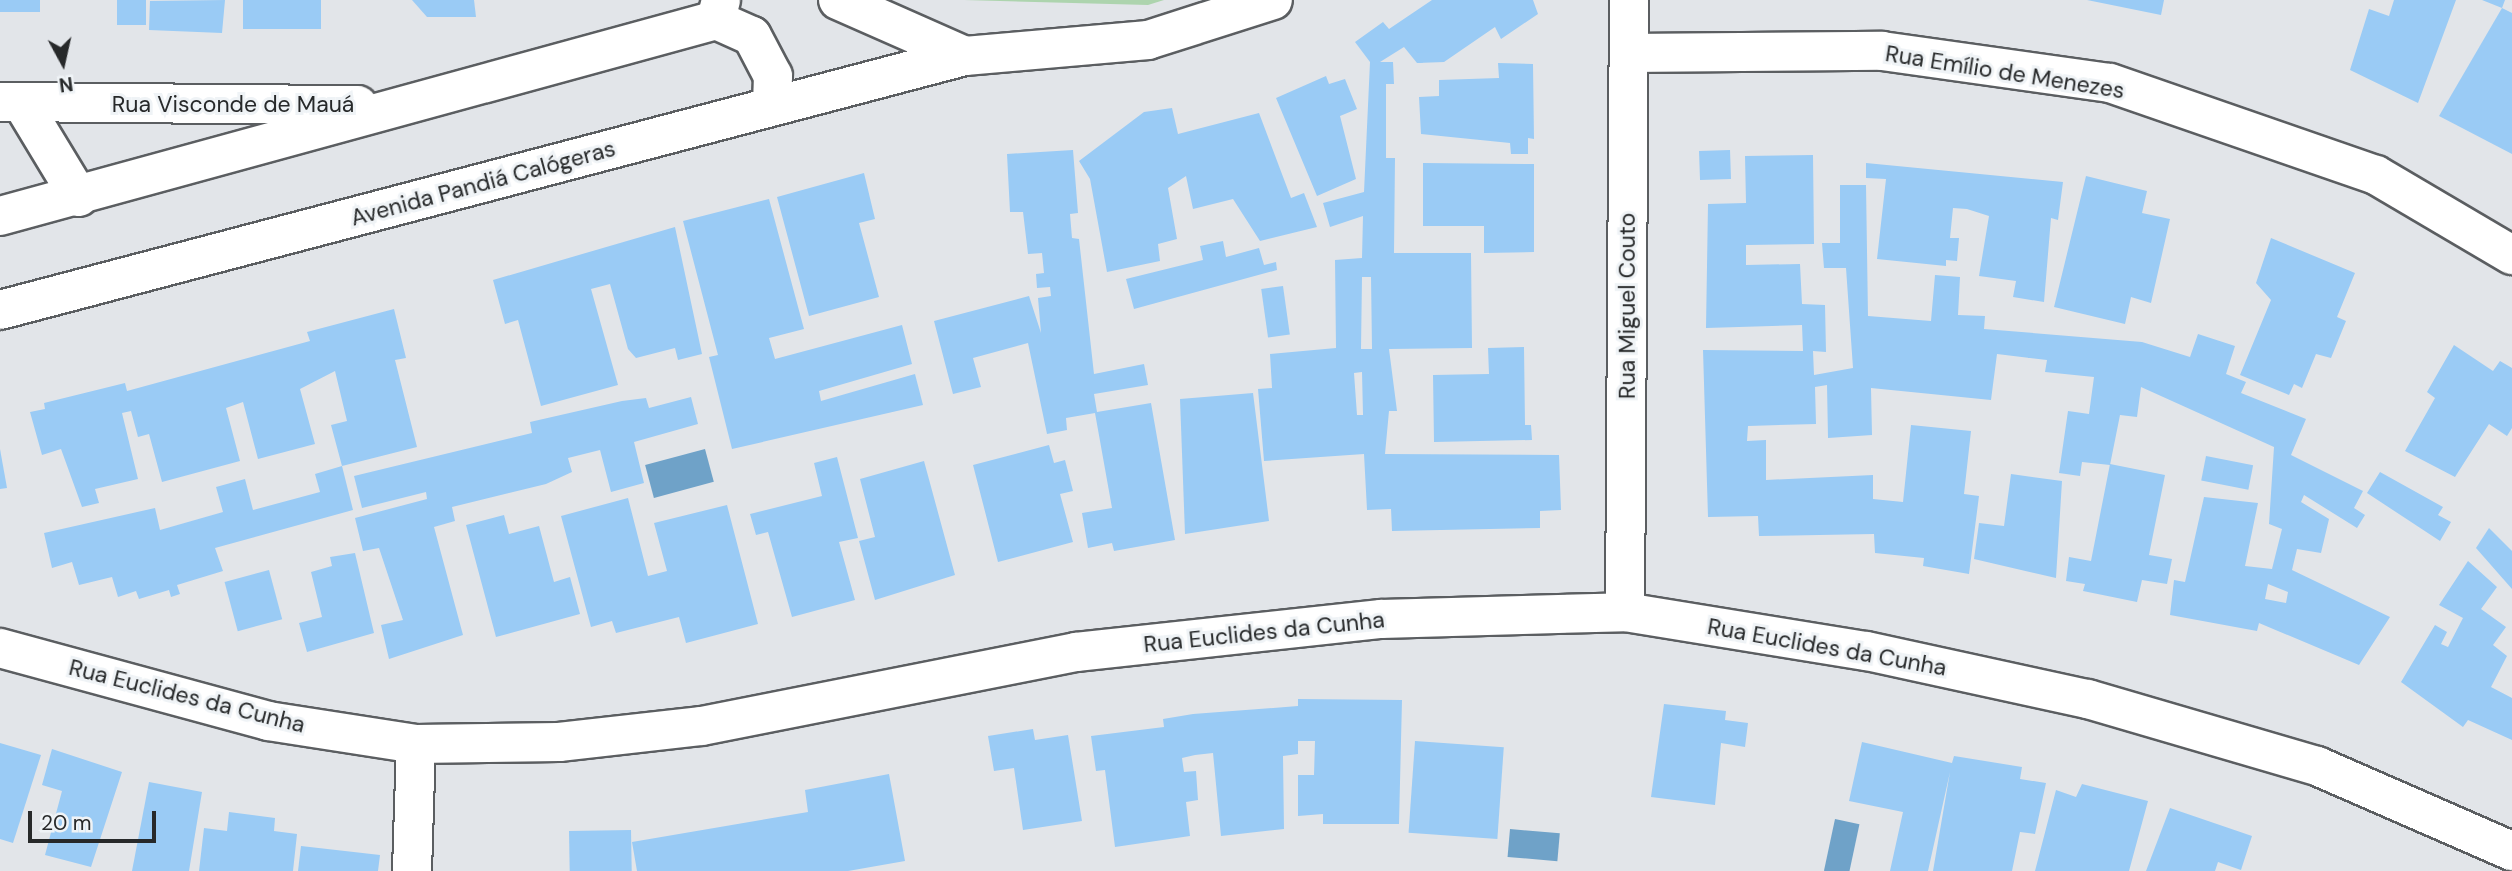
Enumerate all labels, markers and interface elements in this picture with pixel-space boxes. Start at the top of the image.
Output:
north arrow [28,28,98,98]
street label: Rua Emílio de Menezes [1883,39,2127,105]
text: N [57,71,75,98]
street label: Rua Visconde de Mauá [112,90,354,118]
street label: Avenida Pandiá Calógeras [348,134,618,232]
street label: Rua Miguel Couto [1613,213,1641,399]
street label: Rua Euclides da Cunha [1142,606,1386,658]
street label: Rua Euclides da Cunha [1705,612,1949,682]
street label: Rua Euclides da Cunha [66,653,308,739]
scale bar [32,798,159,842]
text: 20 m [41,809,92,837]

